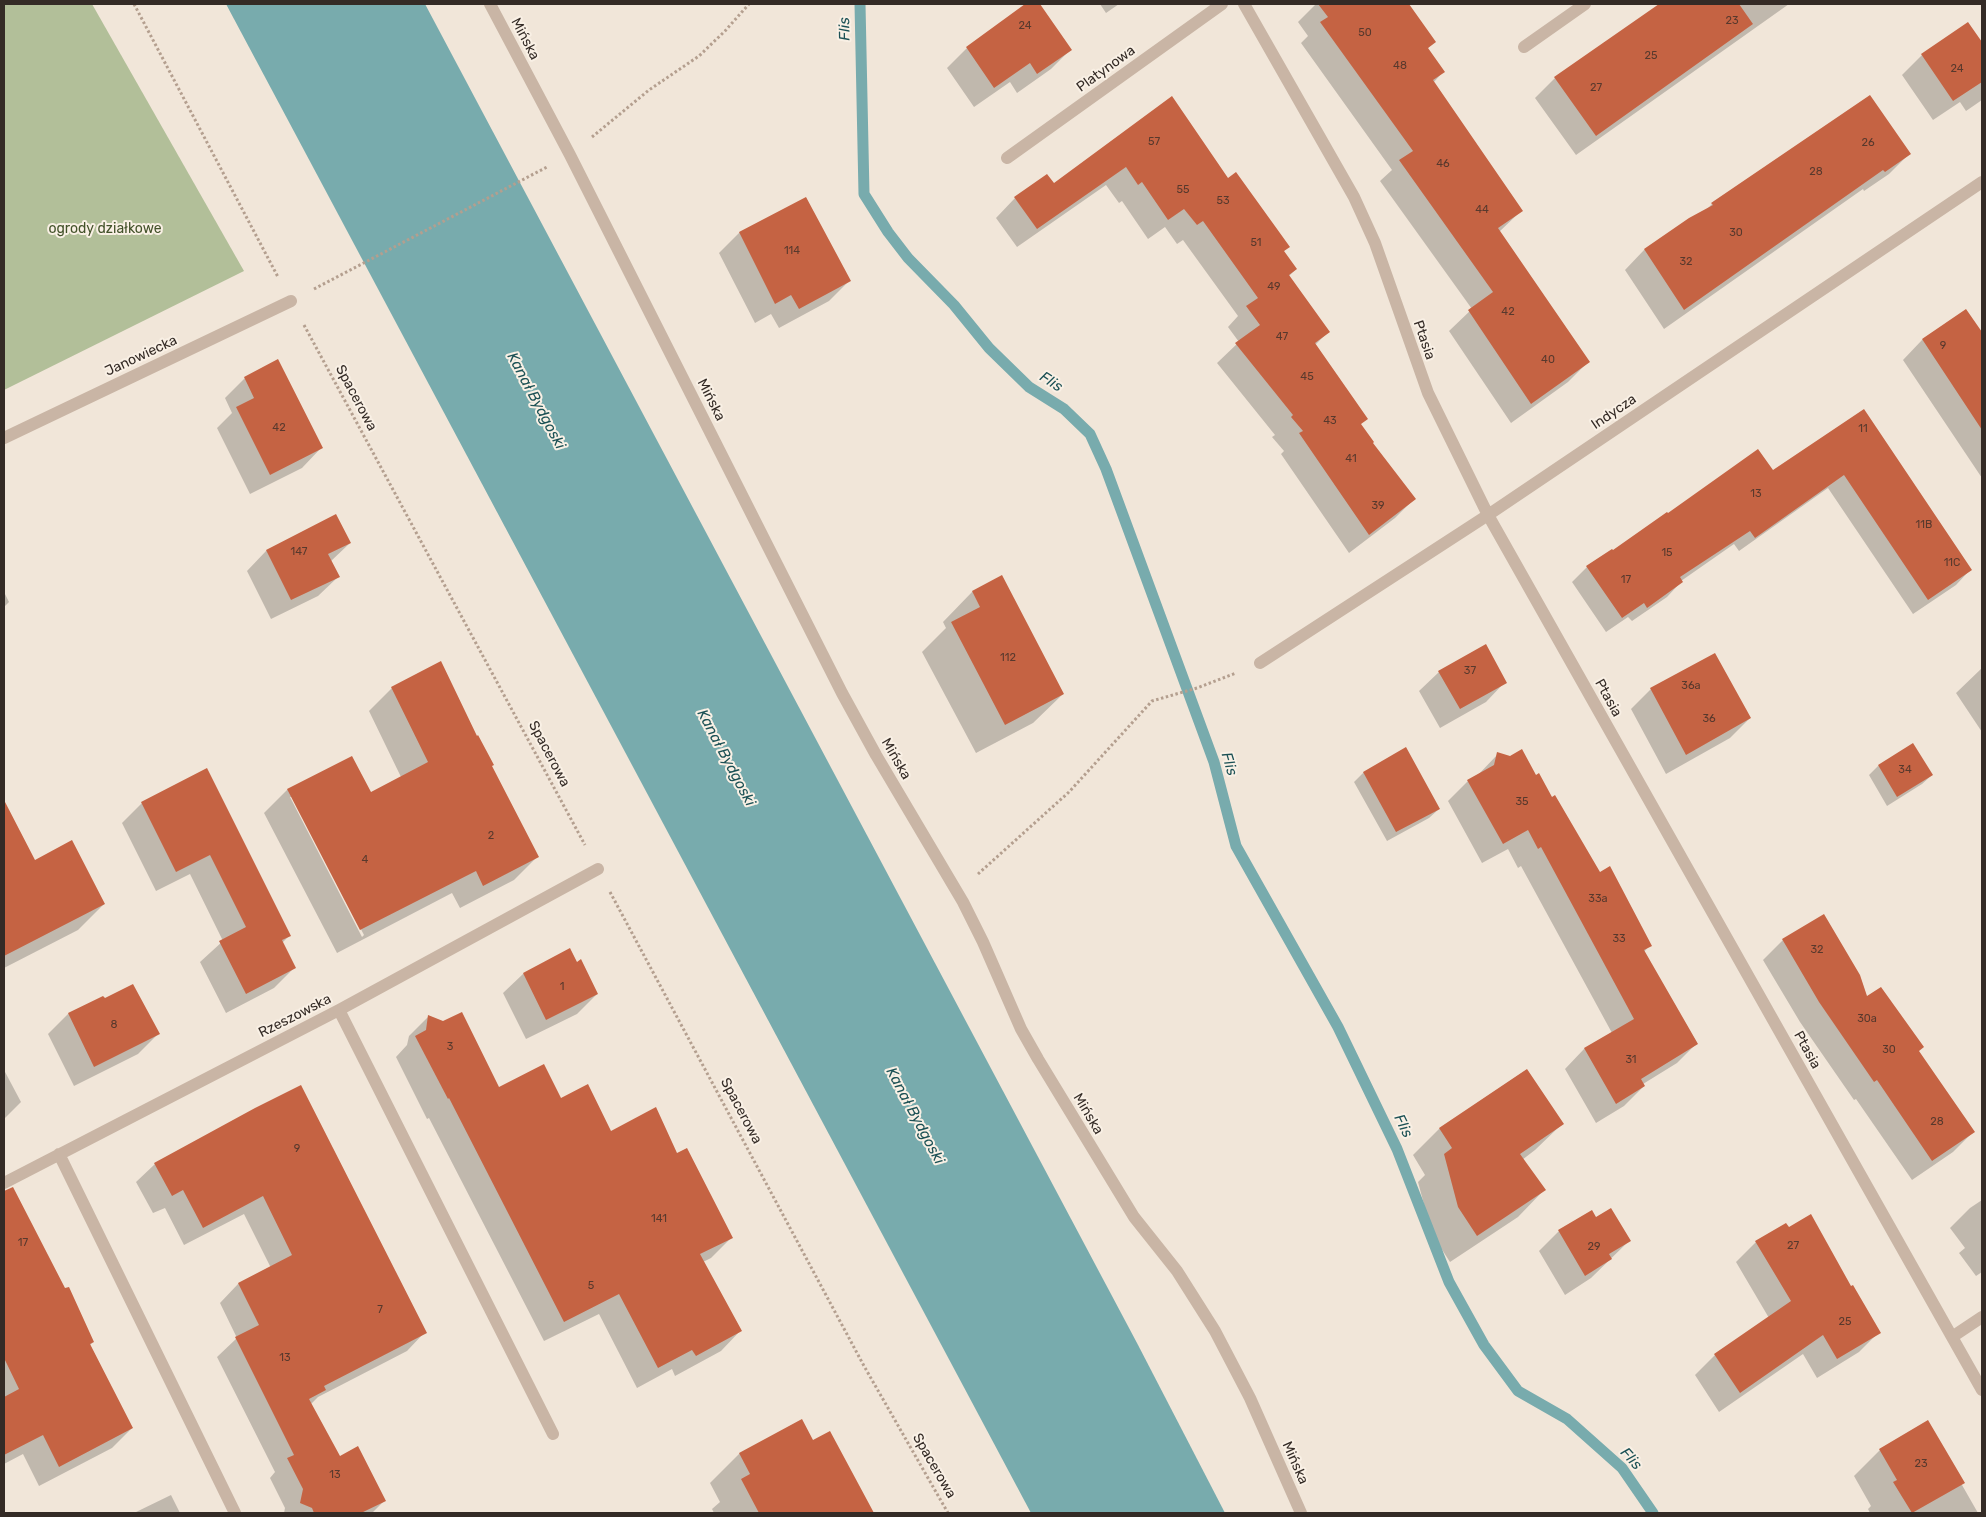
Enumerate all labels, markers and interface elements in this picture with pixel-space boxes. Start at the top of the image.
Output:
house number: 23 [1725,14,1739,28]
street label: Mińska [507,15,543,63]
water label: Flis [836,17,854,41]
house number: 24 [1018,19,1032,33]
house number: 50 [1358,26,1372,40]
street label: Platynowa [1073,42,1139,96]
house number: 25 [1645,49,1657,63]
house number: 48 [1393,59,1407,73]
house number: 24 [1950,62,1964,76]
house number: 27 [1590,81,1602,95]
house number: 57 [1148,135,1160,149]
house number: 26 [1861,136,1875,150]
house number: 46 [1436,157,1450,171]
house number: 28 [1809,165,1823,179]
house number: 55 [1176,183,1190,197]
house number: 53 [1216,194,1230,208]
house number: 44 [1475,203,1489,217]
park label: ogrody działkowe [48,221,162,237]
house number: 30 [1729,226,1743,240]
house number: 51 [1250,236,1262,250]
house number: 114 [784,244,800,258]
house number: 32 [1679,255,1693,269]
house number: 49 [1267,280,1281,294]
house number: 42 [1501,305,1515,319]
street label: Ptasia [1409,318,1439,362]
house number: 47 [1276,330,1288,344]
street label: Janowiecka [102,332,180,380]
house number: 9 [1940,339,1946,353]
water label: Kanał Bydgoski [503,350,569,452]
house number: 40 [1541,353,1555,367]
street label: Spacerowa [332,362,380,434]
water label: Flis [1036,368,1066,396]
house number: 45 [1300,370,1314,384]
street label: Mińska [693,376,729,424]
street label: Indycza [1588,391,1640,433]
house number: 43 [1323,414,1337,428]
house number: 42 [272,421,286,435]
house number: 11 [1858,422,1868,436]
house number: 41 [1345,452,1357,466]
house number: 13 [1750,487,1762,501]
house number: 39 [1371,499,1385,513]
house number: 11B [1916,518,1932,532]
house number: 147 [291,545,307,559]
house number: 15 [1661,546,1673,560]
house number: 11C [1944,556,1960,570]
house number: 17 [1621,573,1631,587]
house number: 112 [1000,651,1016,665]
house number: 37 [1464,664,1476,678]
street label: Ptasia [1591,676,1625,720]
house number: 36a [1681,679,1701,693]
water label: Kanał Bydgoski [693,707,759,809]
house number: 36 [1702,712,1716,726]
street label: Spacerowa [525,718,573,790]
street label: Mińska [877,735,915,783]
water label: Flis [1217,750,1241,778]
house number: 34 [1898,763,1912,777]
house number: 35 [1515,795,1529,809]
house number: 2 [488,829,494,843]
house number: 4 [362,853,368,867]
house number: 33a [1588,892,1608,906]
house number: 33 [1612,932,1626,946]
house number: 32 [1810,943,1824,957]
house number: 1 [560,980,564,994]
street label: Rzeszowska [256,991,334,1041]
house number: 30a [1857,1012,1877,1026]
house number: 8 [111,1018,117,1032]
street label: Ptasia [1790,1028,1824,1072]
house number: 3 [447,1040,453,1054]
house number: 30 [1882,1043,1896,1057]
house number: 31 [1625,1053,1637,1067]
water label: Kanał Bydgoski [882,1065,948,1167]
street label: Spacerowa [717,1075,765,1147]
street label: Mińska [1069,1090,1107,1138]
water label: Flis [1390,1111,1416,1141]
house number: 28 [1930,1115,1944,1129]
house number: 9 [294,1142,300,1156]
house number: 141 [651,1212,667,1226]
house number: 17 [18,1236,28,1250]
house number: 27 [1787,1239,1799,1253]
house number: 29 [1588,1240,1600,1254]
house number: 5 [588,1279,594,1293]
house number: 7 [377,1303,383,1317]
house number: 25 [1839,1315,1851,1329]
house number: 13 [279,1351,291,1365]
street label: Spacerowa [909,1431,959,1501]
street label: Mińska [1278,1439,1312,1487]
water label: Flis [1616,1444,1646,1474]
house number: 23 [1914,1457,1928,1471]
house number: 13 [329,1468,341,1482]

